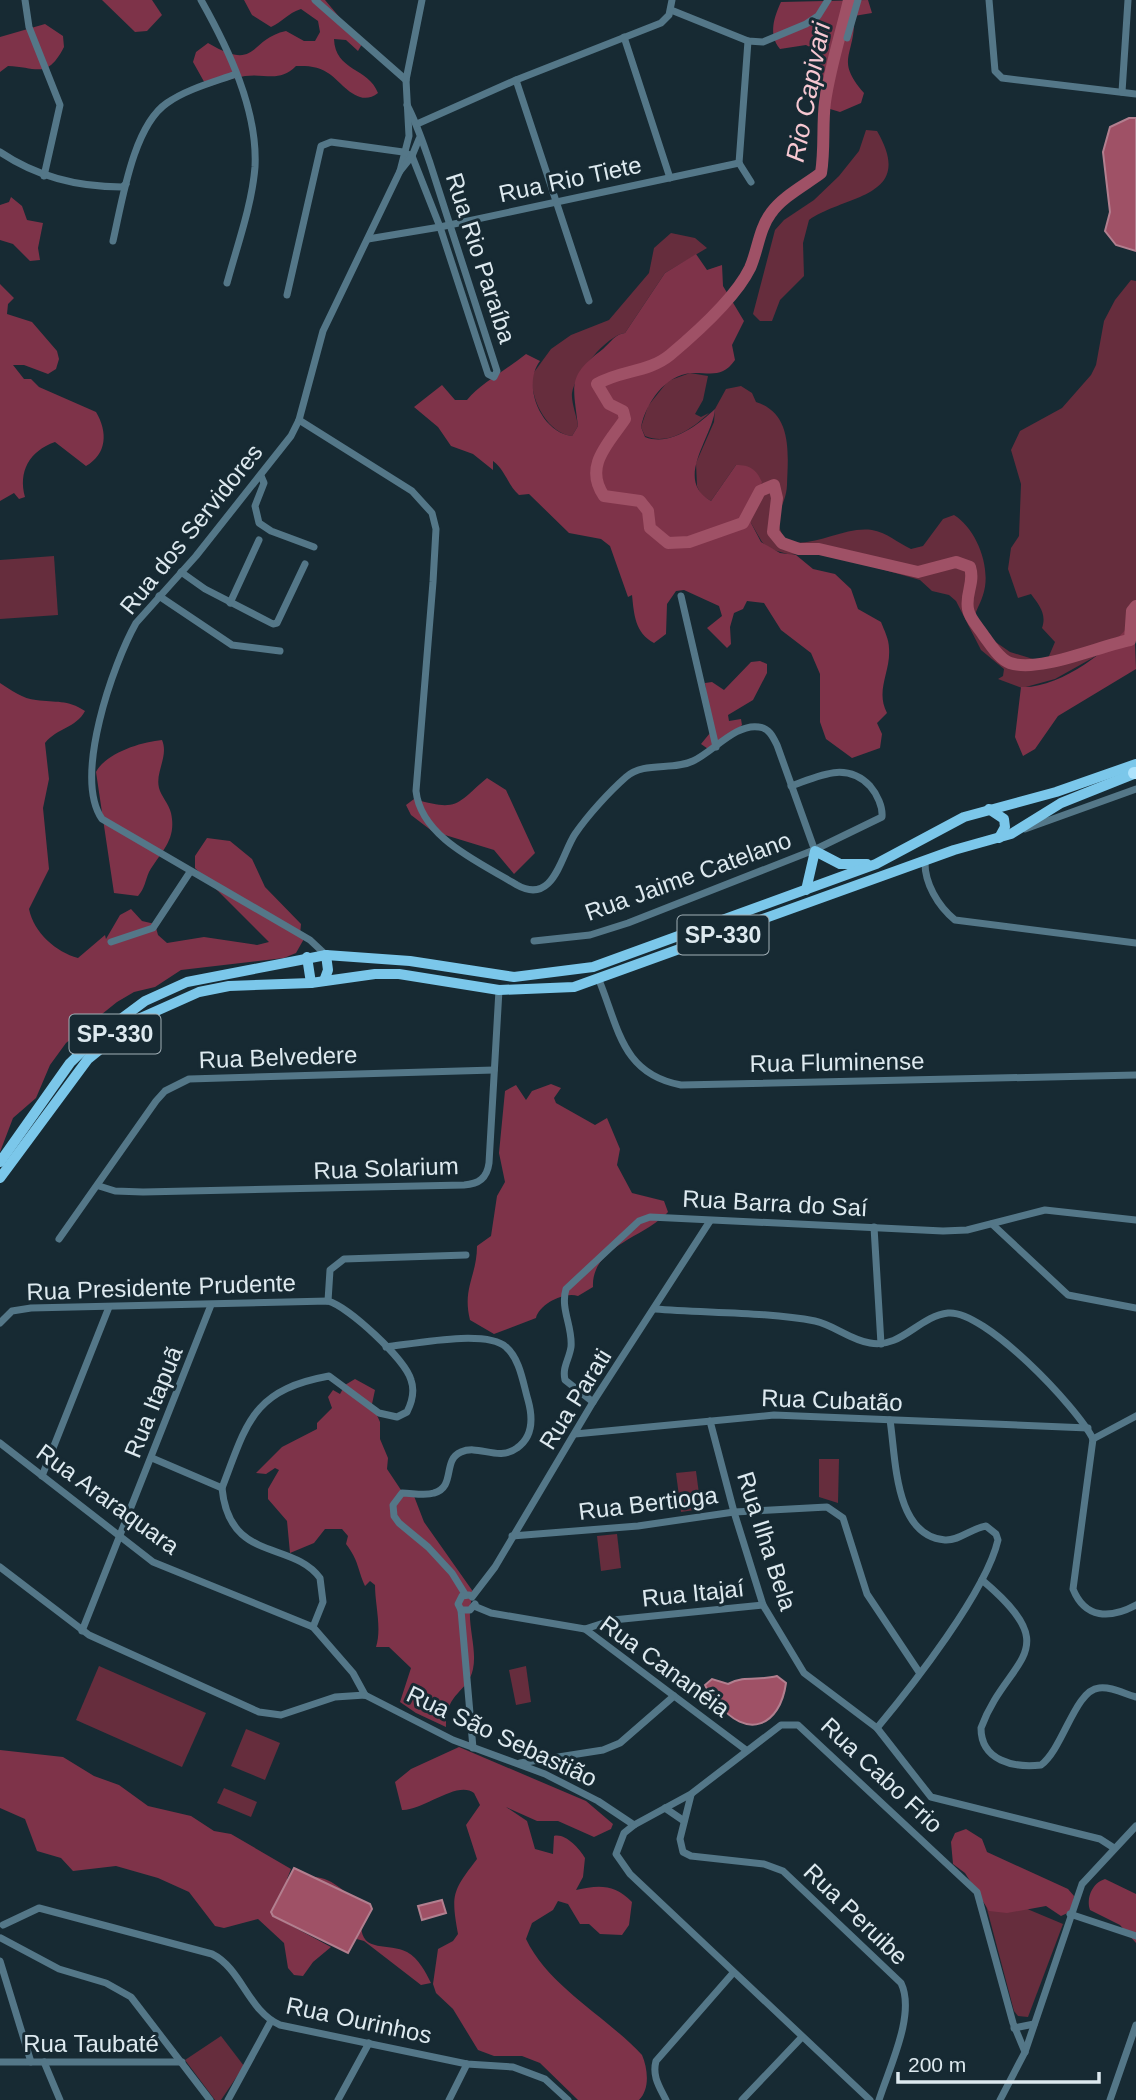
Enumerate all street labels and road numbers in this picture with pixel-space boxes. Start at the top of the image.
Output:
street label: Rua Rio Tiete [496,151,644,207]
street label: Rua Rio Paraíba [441,169,521,347]
street label: Rua dos Servidores [114,439,268,619]
street label: Rua Jaime Catelano [581,826,795,926]
road number: SP-330 [678,916,768,954]
road number: SP-330 [69,1015,160,1054]
street label: Rua Belvedere [198,1041,358,1073]
street label: Rua Fluminense [749,1047,925,1077]
street label: Rua Solarium [313,1152,459,1184]
street label: Rua Barra do Saí [682,1185,869,1221]
street label: Rua Presidente Prudente [26,1269,296,1305]
street label: Rua Itapuã [118,1342,188,1461]
street label: Rua Parati [534,1344,616,1454]
street label: Rua Cubatão [761,1384,903,1416]
street label: Rua Araraquara [32,1438,185,1560]
street label: Rua Ilha Bela [732,1468,802,1614]
street label: Rua Bertioga [577,1481,720,1525]
street label: Rua Itajaí [641,1574,746,1612]
street label: Rua Cananéia [595,1610,736,1722]
street label: Rua São Sebastião [403,1680,601,1792]
street label: Rua Cabo Frio [816,1712,948,1838]
street label: Rua Peruibe [799,1858,913,1970]
street label: Rua Ourinhos [284,1991,434,2049]
street label: Rua Taubaté [23,2030,159,2057]

